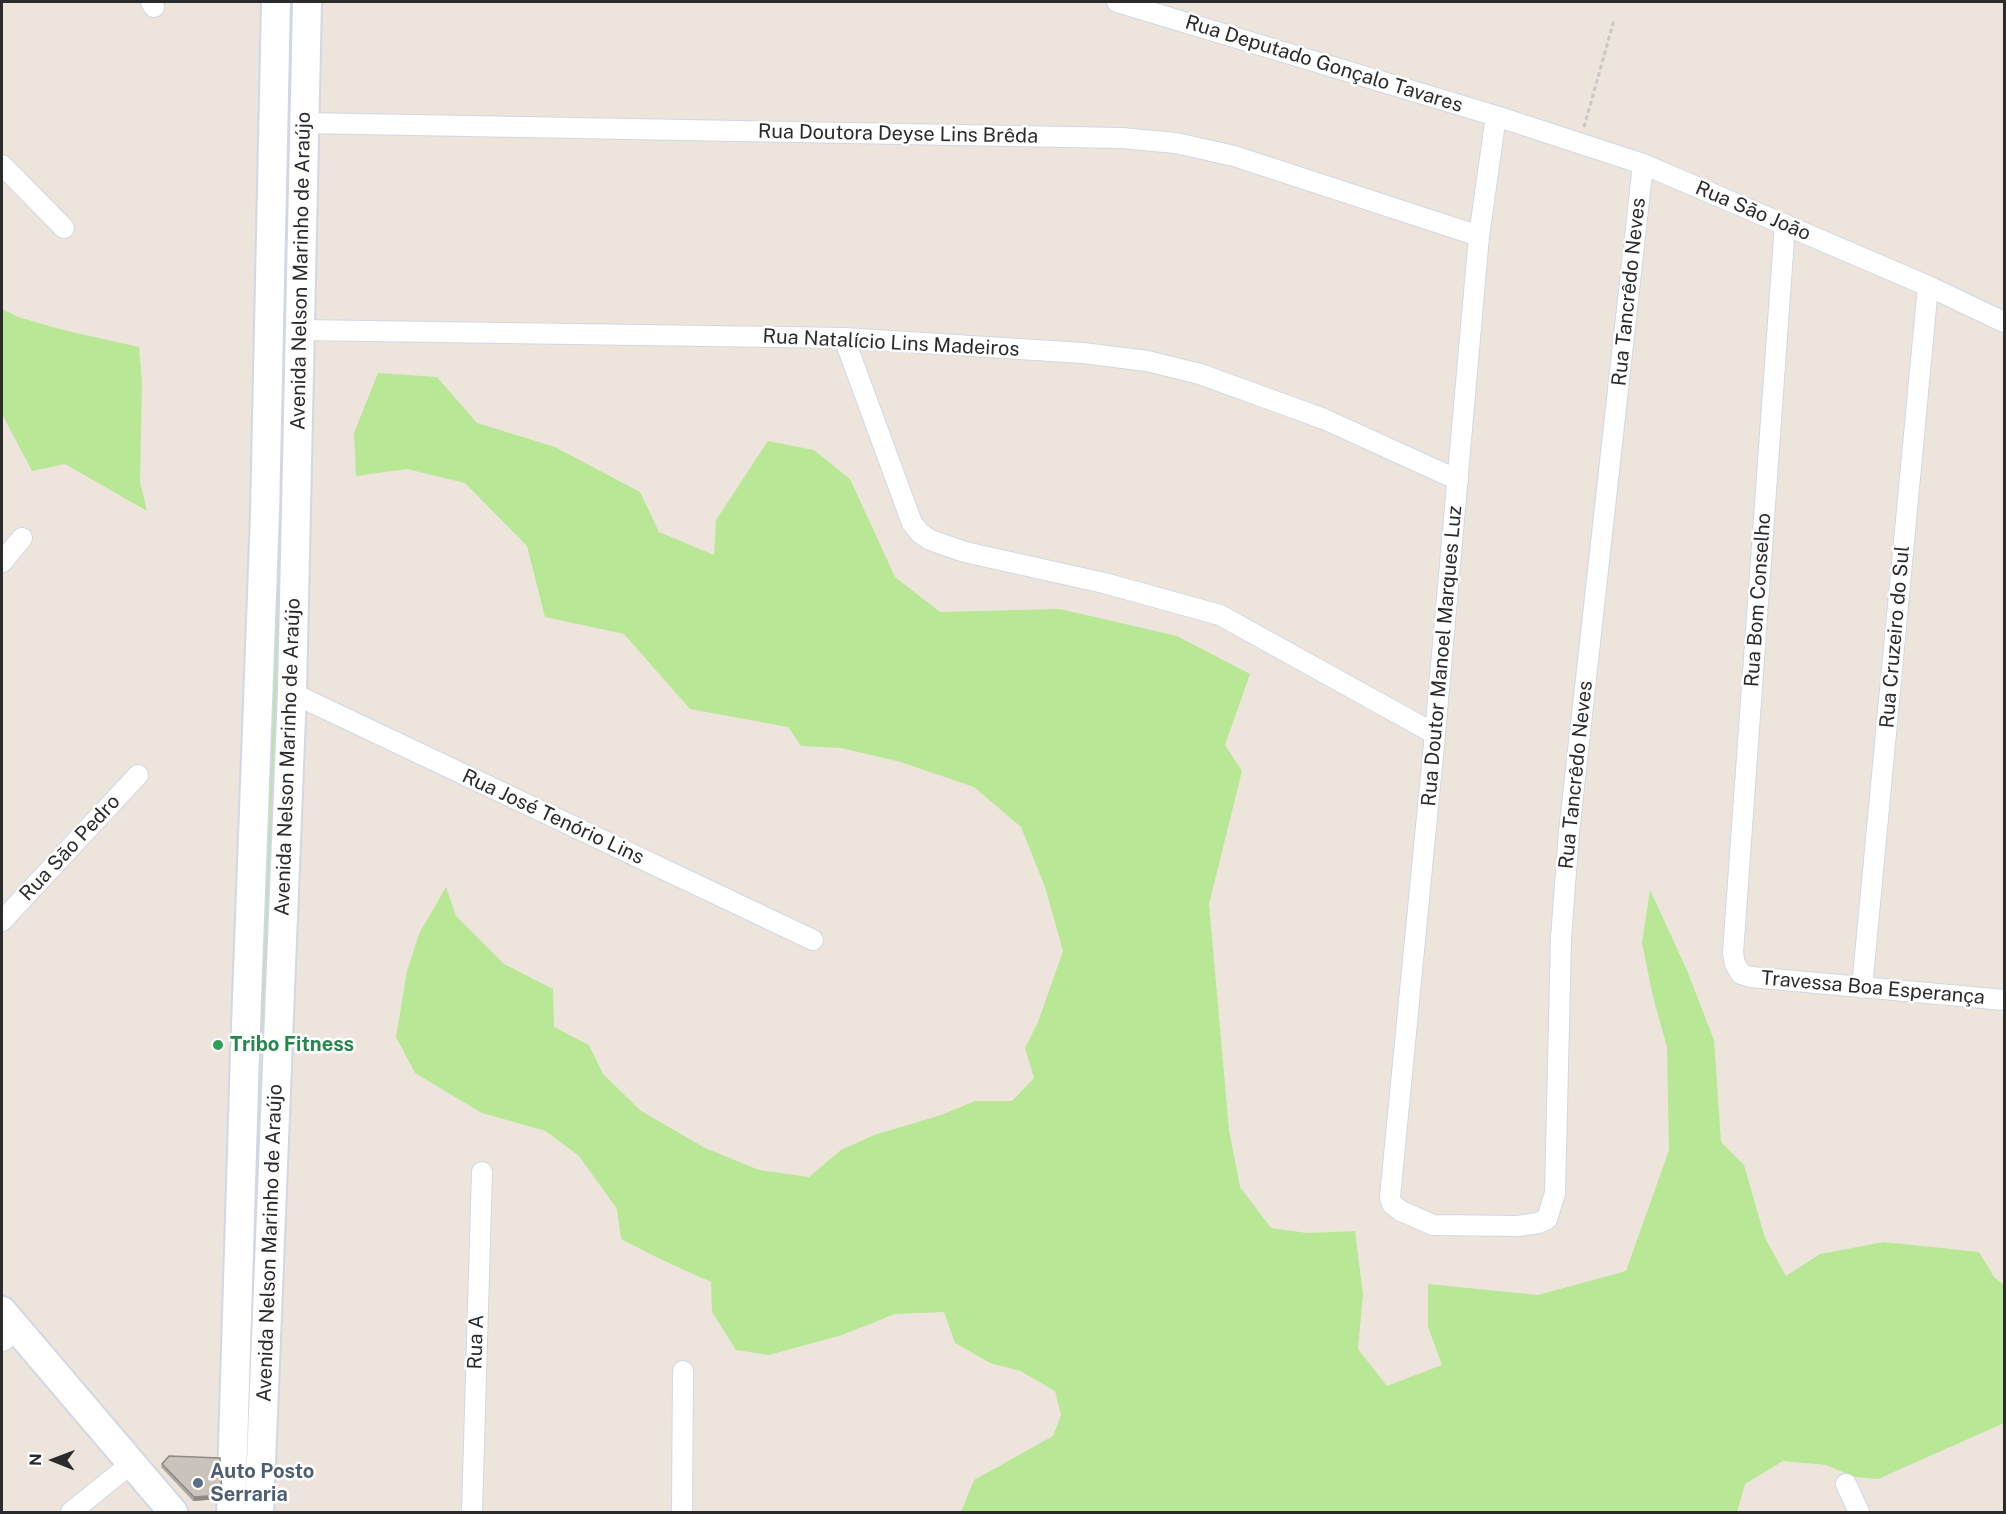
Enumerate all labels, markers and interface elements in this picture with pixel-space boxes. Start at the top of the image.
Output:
street label: Rua Deputado Gonçalo Tavares [1182,10,1466,118]
street label: Avenida Nelson Marinho de Araújo [286,112,316,430]
street label: Rua Doutora Deyse Lins Brêda [758,120,1038,148]
street label: Rua São João [1692,176,1814,246]
street label: Rua Tancrêdo Neves [1607,197,1651,387]
street label: Rua Natalício Lins Madeiros [762,324,1020,362]
street label: Rua Doutor Manoel Marques Luz [1417,505,1467,807]
street label: Rua Bom Conselho [1740,512,1776,688]
street label: Rua Cruzeiro do Sul [1875,545,1915,729]
street label: Avenida Nelson Marinho de Araújo [270,598,306,916]
street label: Rua Tancrêdo Neves [1554,680,1598,870]
street label: Rua José Tenório Lins [458,764,648,870]
street label: Rua São Pedro [15,790,125,906]
street label: Travessa Boa Esperança [1760,966,1986,1010]
place label: Tribo Fitness [230,1033,354,1057]
marker: Tribo Fitness [211,1038,225,1052]
street label: Avenida Nelson Marinho de Araújo [252,1084,288,1402]
street label: Rua A [463,1314,489,1370]
north arrow [24,1430,84,1490]
text: N [26,1453,45,1466]
place label: Auto Posto Serraria [210,1460,314,1507]
marker: Auto Posto Serraria [191,1476,205,1490]

